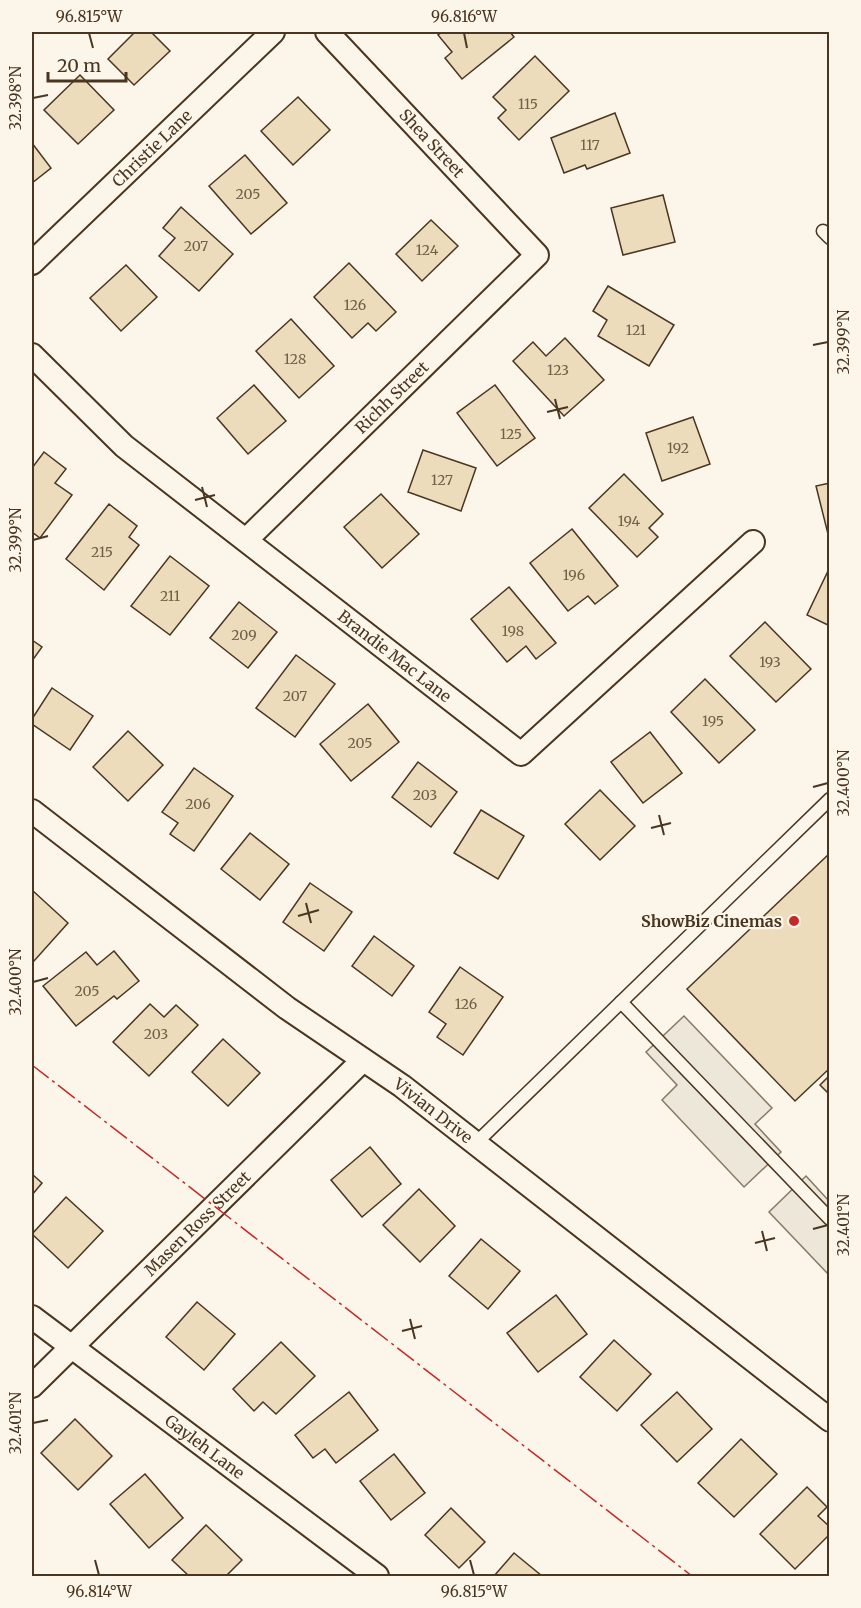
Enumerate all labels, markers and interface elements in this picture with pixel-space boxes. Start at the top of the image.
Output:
text: 96.815°W [56,7,123,26]
text: 96.816°W [431,7,498,26]
scale bar [48,45,126,83]
text: 20 m [57,54,101,77]
text: 32.398°N [6,65,25,130]
house number: 115 [518,95,538,113]
street label: Christie Lane [108,105,196,191]
street label: Shea Street [395,105,469,182]
house number: 117 [580,136,600,154]
house number: 205 [236,185,260,203]
house number: 207 [184,237,208,255]
house number: 124 [416,241,439,259]
house number: 126 [344,296,366,314]
text: 32.399°N [834,309,853,374]
house number: 121 [626,321,646,339]
house number: 128 [284,350,306,368]
street label: Richh Street [351,356,433,438]
house number: 123 [547,361,569,379]
house number: 125 [500,425,522,443]
house number: 192 [667,439,689,457]
house number: 127 [431,471,453,489]
text: 32.399°N [6,507,25,572]
house number: 194 [618,512,641,530]
house number: 215 [91,543,113,561]
house number: 196 [563,566,585,584]
house number: 211 [160,587,180,605]
street label: Brandie Mac Lane [334,606,455,706]
house number: 198 [502,622,524,640]
house number: 209 [231,626,257,644]
house number: 193 [759,653,781,671]
house number: 207 [283,687,307,705]
house number: 195 [702,712,724,730]
house number: 205 [348,734,372,752]
text: 32.400°N [834,749,853,816]
house number: 203 [413,786,437,804]
house number: 206 [185,795,211,813]
place label: ShowBiz Cinemas [641,911,782,931]
marker: ShowBiz Cinemas [787,914,801,928]
text: 32.400°N [6,948,25,1015]
house number: 205 [75,982,99,1000]
house number: 126 [455,995,477,1013]
house number: 203 [144,1025,168,1043]
street label: Vivian Drive [389,1073,477,1147]
street label: Masen Ross Street [140,1166,255,1280]
text: 32.401°N [834,1193,853,1256]
text: 32.401°N [6,1391,25,1454]
street label: Gayleh Lane [161,1410,248,1483]
text: 96.814°W [66,1582,133,1601]
text: 96.815°W [441,1582,508,1601]

